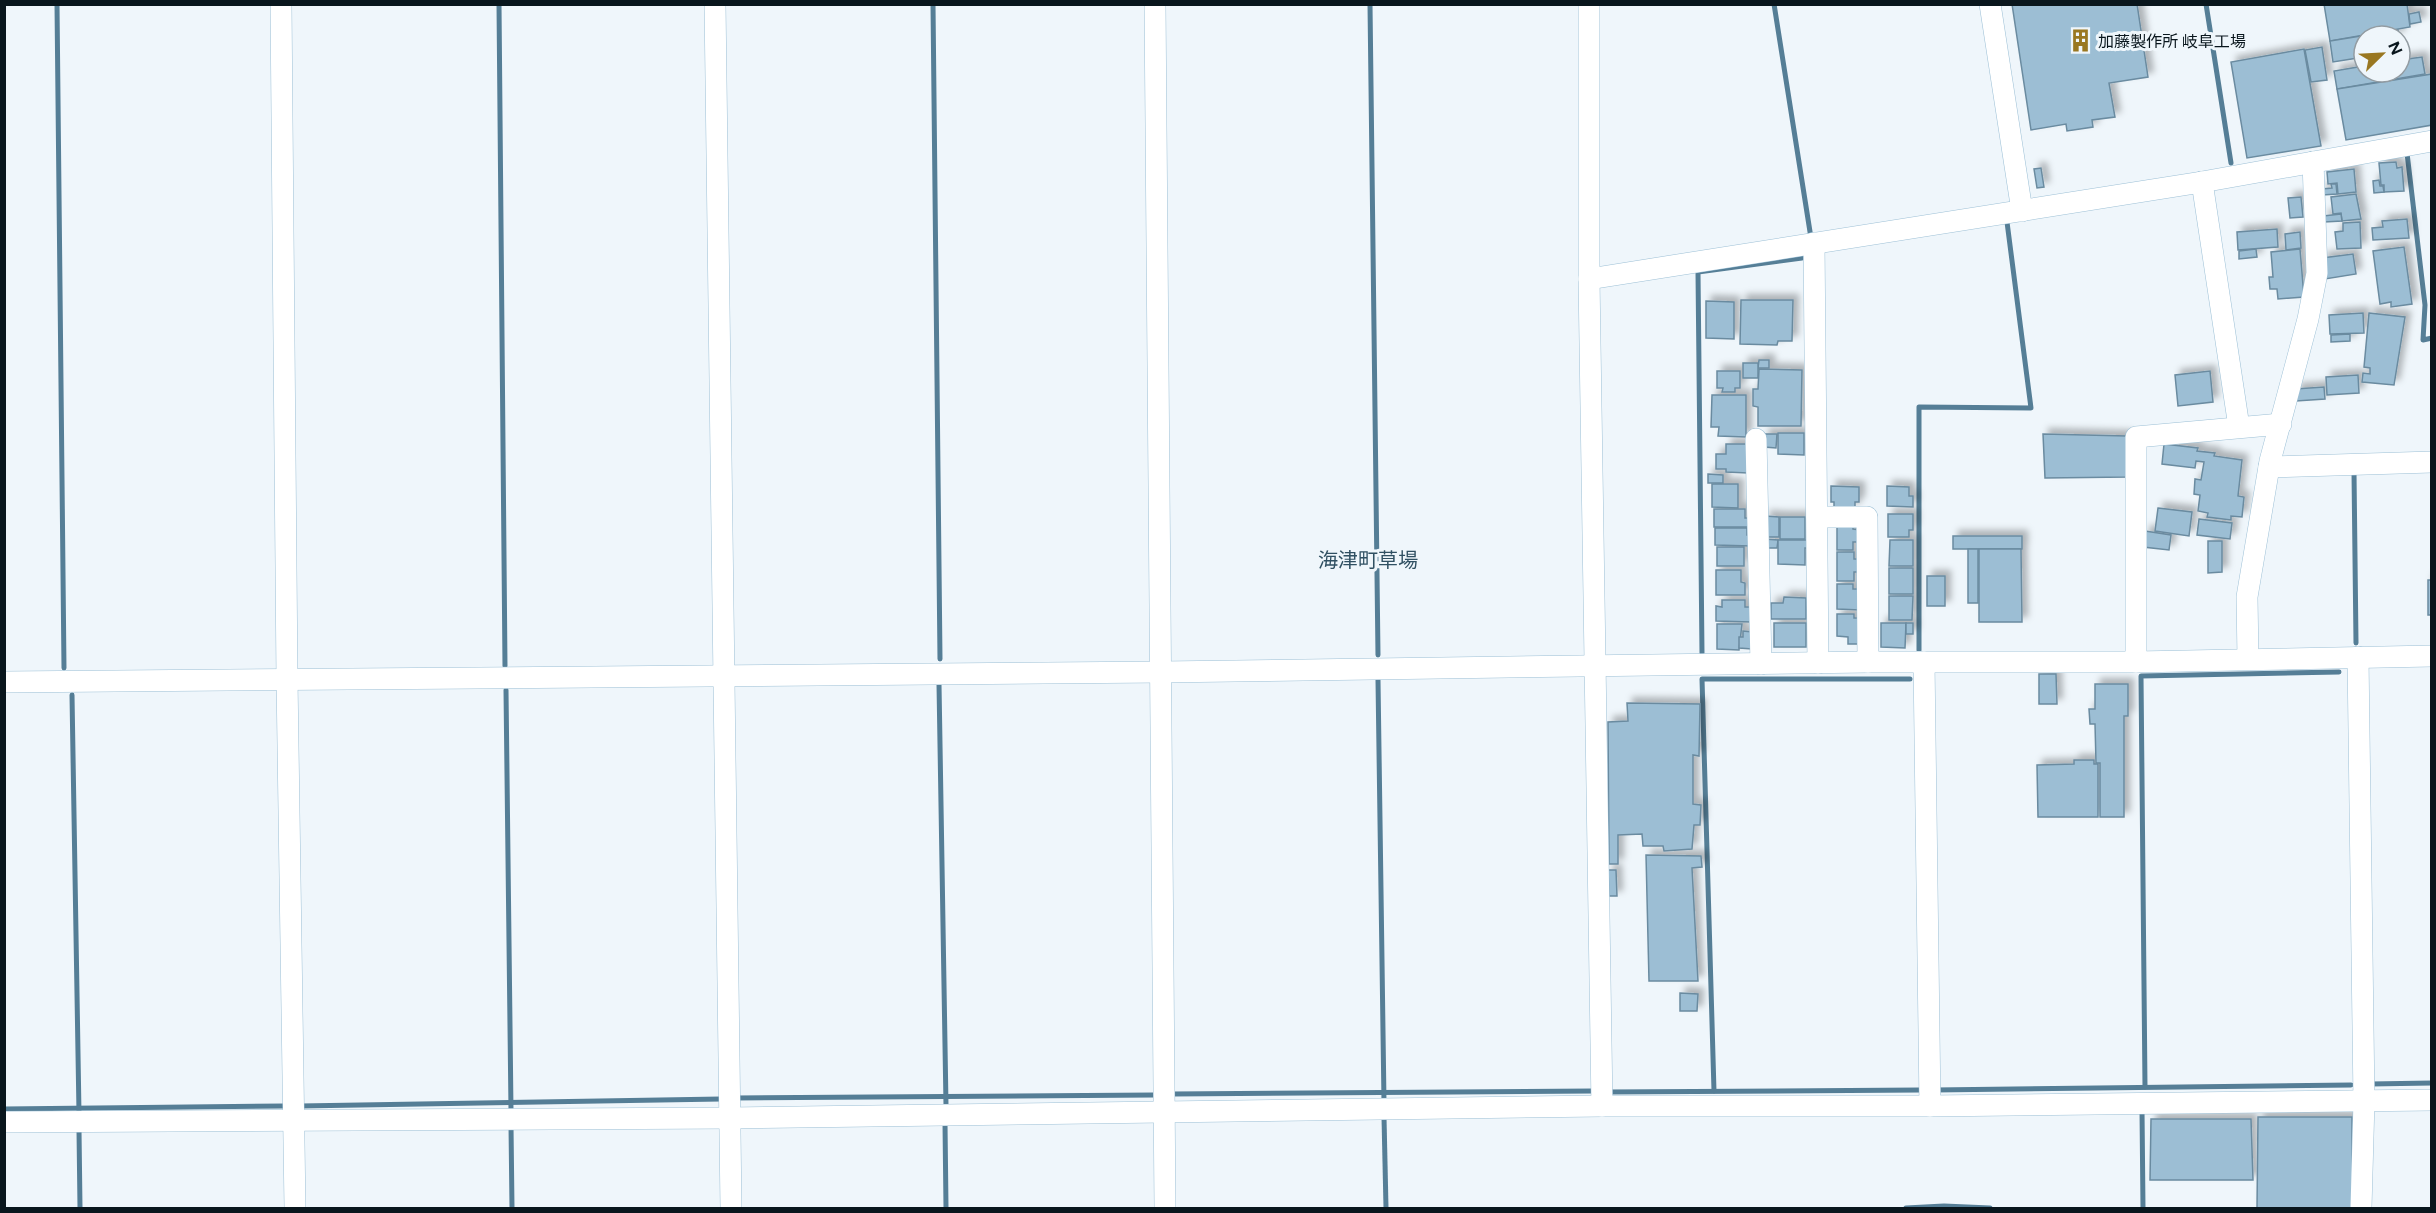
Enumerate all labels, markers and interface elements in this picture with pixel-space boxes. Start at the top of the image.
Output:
north arrow [2352,24,2412,84]
building icon: 加藤製作所 岐阜工場 [2067,28,2093,54]
place label: 加藤製作所 岐阜工場 [2098,32,2246,51]
text: N [2384,39,2406,58]
district label: 海津町草場 [1318,548,1418,572]

